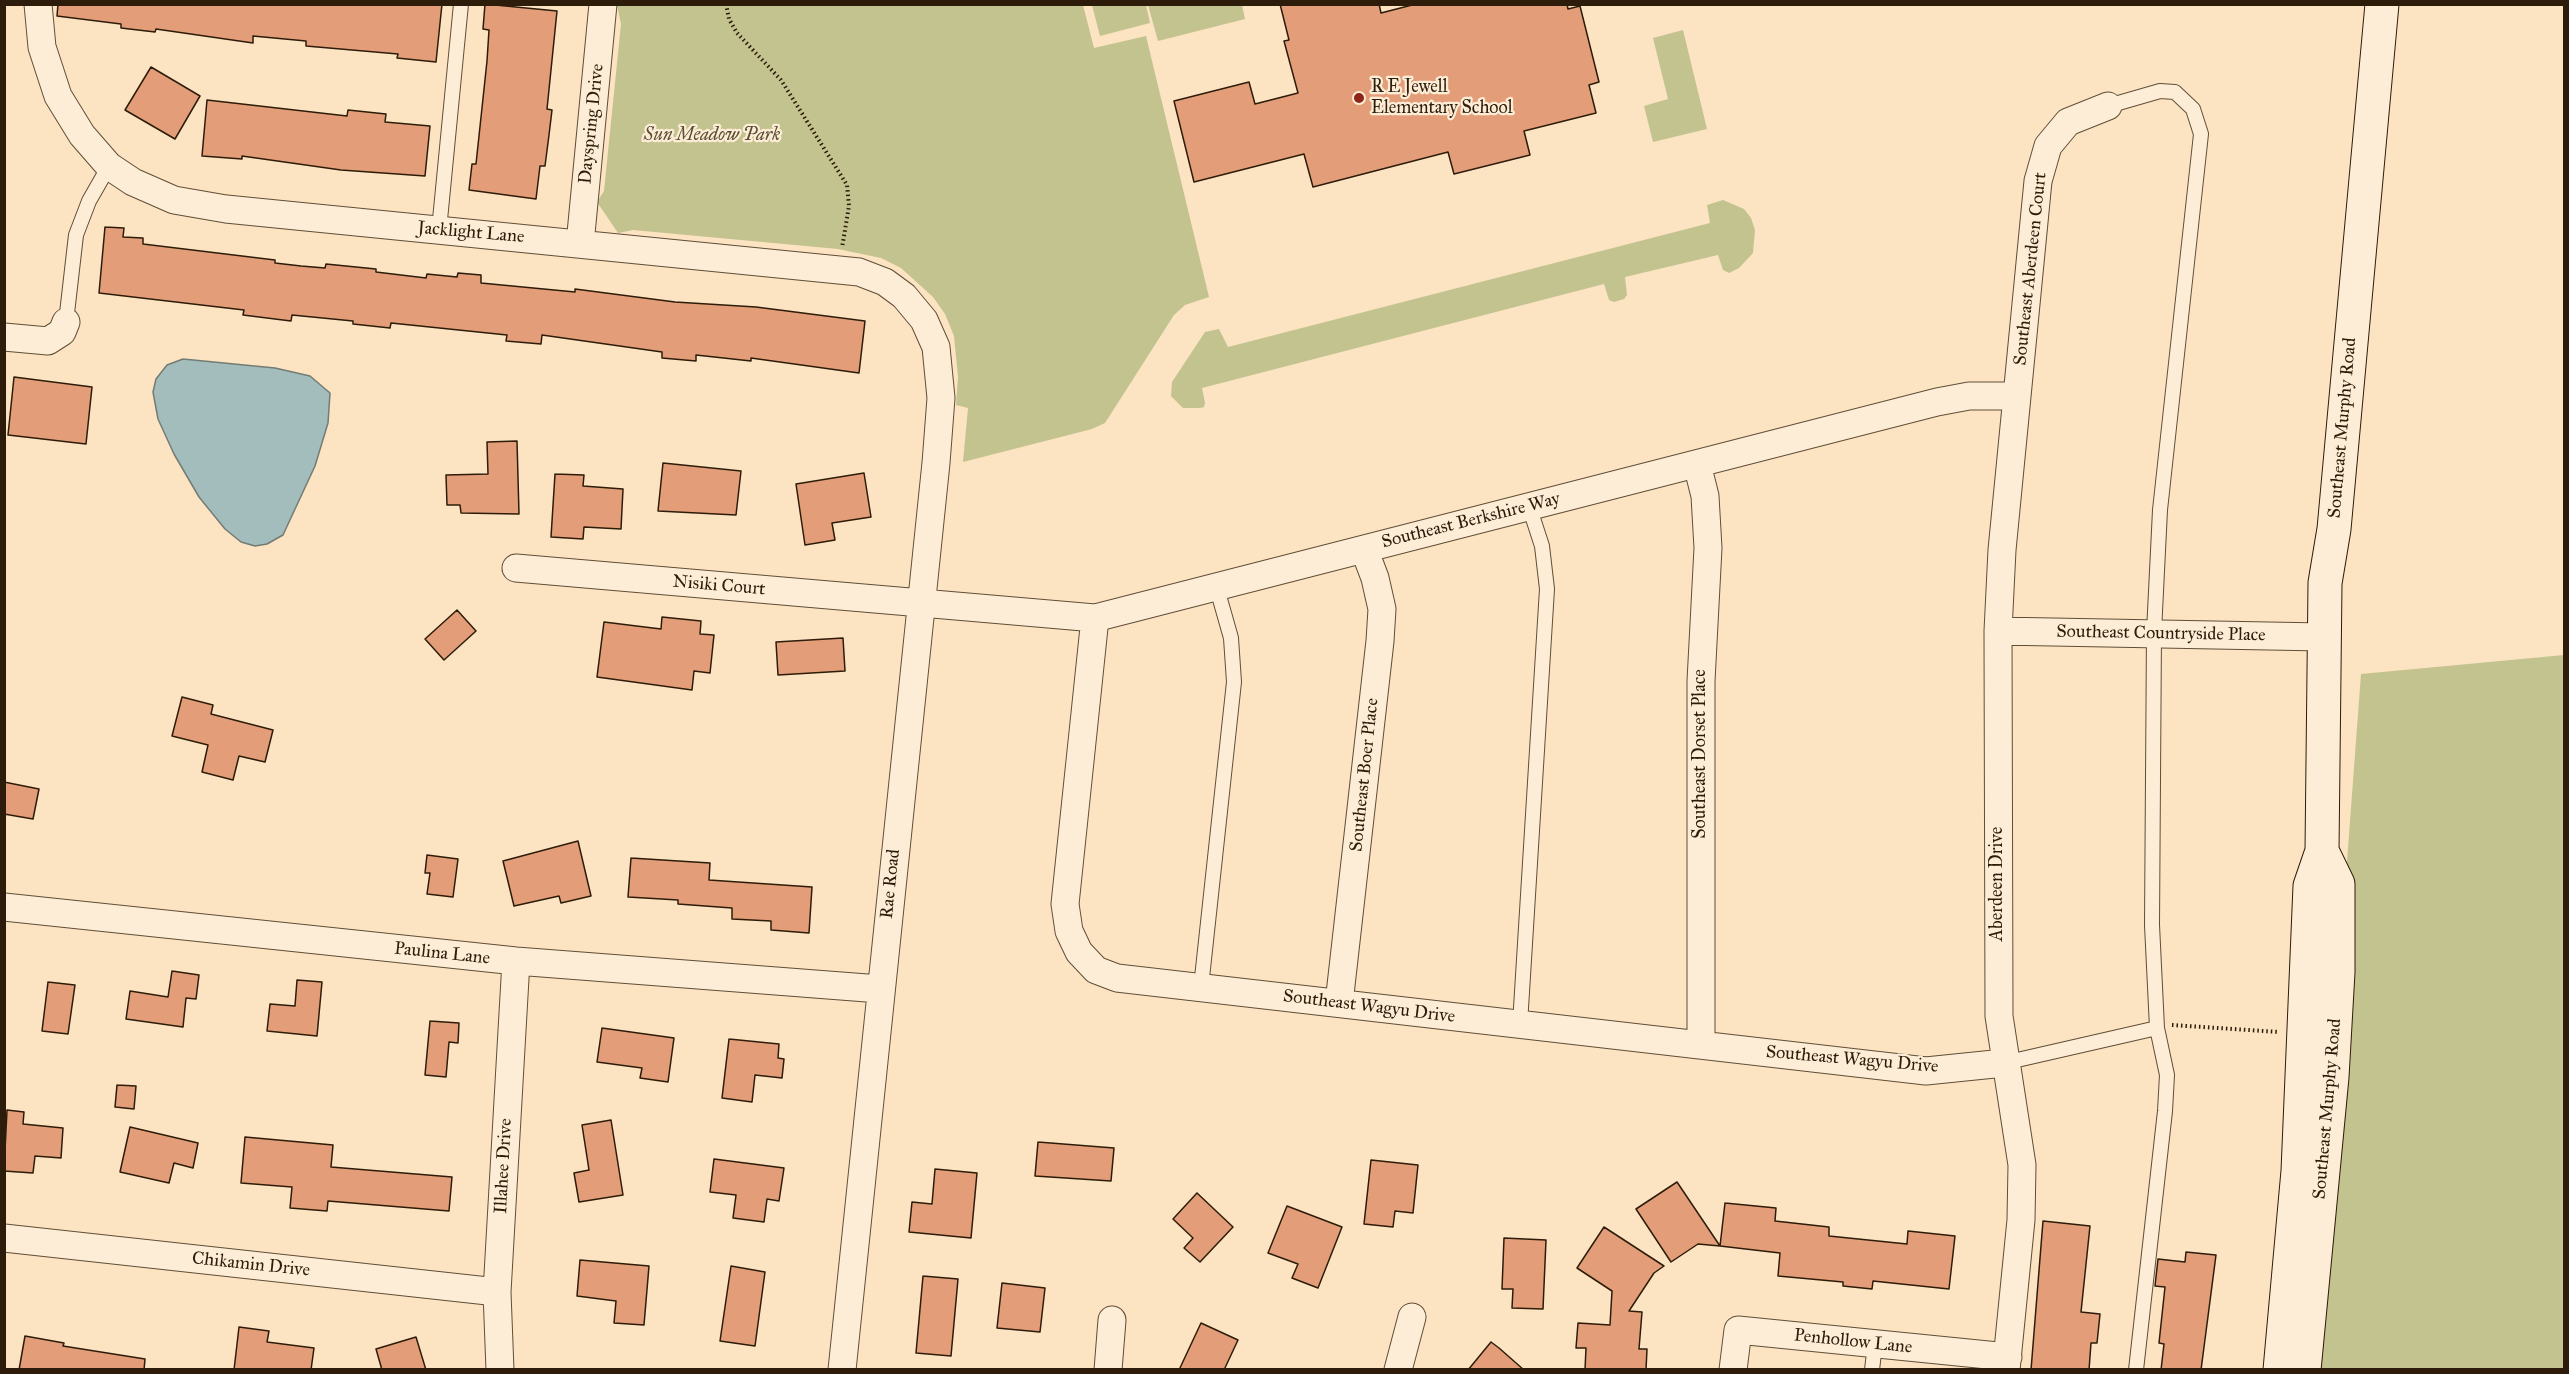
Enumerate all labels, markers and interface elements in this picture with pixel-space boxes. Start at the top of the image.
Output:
street label: Dayspring Drive [575,63,609,185]
place label: R E Jewell Elementary School [1371,77,1513,119]
marker: R E Jewell Elementary School [1352,91,1366,105]
park label: Sun Meadow Park [644,125,780,147]
street label: Southeast Aberdeen Court [2010,171,2052,367]
street label: Jacklight Lane [417,218,525,248]
street label: Southeast Murphy Road [2324,337,2362,519]
street label: Southeast Berkshire Way [1379,488,1563,554]
street label: Nisiki Court [672,571,766,601]
street label: Southeast Countryside Place [2056,621,2266,647]
street label: Southeast Dorset Place [1690,669,1712,839]
street label: Southeast Boer Place [1346,697,1384,853]
street label: Aberdeen Drive [1987,827,2009,941]
street label: Rae Road [877,848,905,920]
street label: Paulina Lane [393,938,491,970]
street label: Southeast Wagyu Drive [1282,986,1456,1028]
street label: Southeast Murphy Road [2309,1018,2347,1200]
street label: Southeast Wagyu Drive [1765,1042,1939,1078]
street label: Illahee Drive [491,1118,517,1214]
street label: Chikamin Drive [191,1248,311,1282]
street label: Penhollow Lane [1793,1325,1913,1359]

